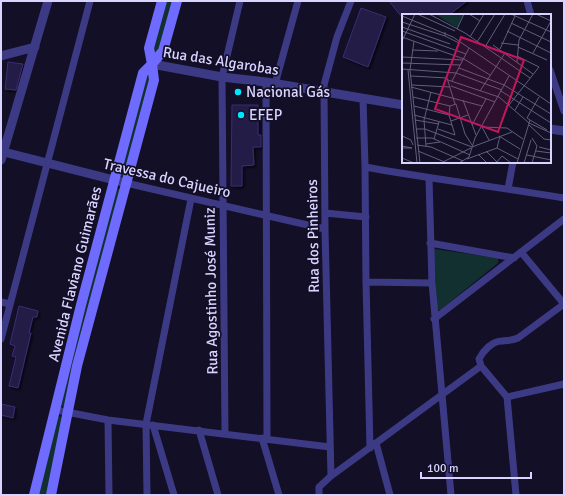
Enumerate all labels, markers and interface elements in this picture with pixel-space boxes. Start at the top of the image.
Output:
inset map [402,14,551,163]
street label: Rua das Algarobas [162,43,281,79]
place label: Nacional Gás [246,83,331,101]
marker: Nacional Gás [233,87,243,97]
place label: EFEP [249,106,282,124]
marker: EFEP [236,110,246,120]
street label: Travessa do Cajueiro [102,155,233,201]
street label: Rua dos Pinheiros [303,179,323,293]
street label: Avenida Flaviano Guimarães [45,184,106,363]
street label: Rua Agostinho José Muniz [201,207,221,375]
scale bar [421,454,531,480]
text: 100 m [427,461,459,476]

